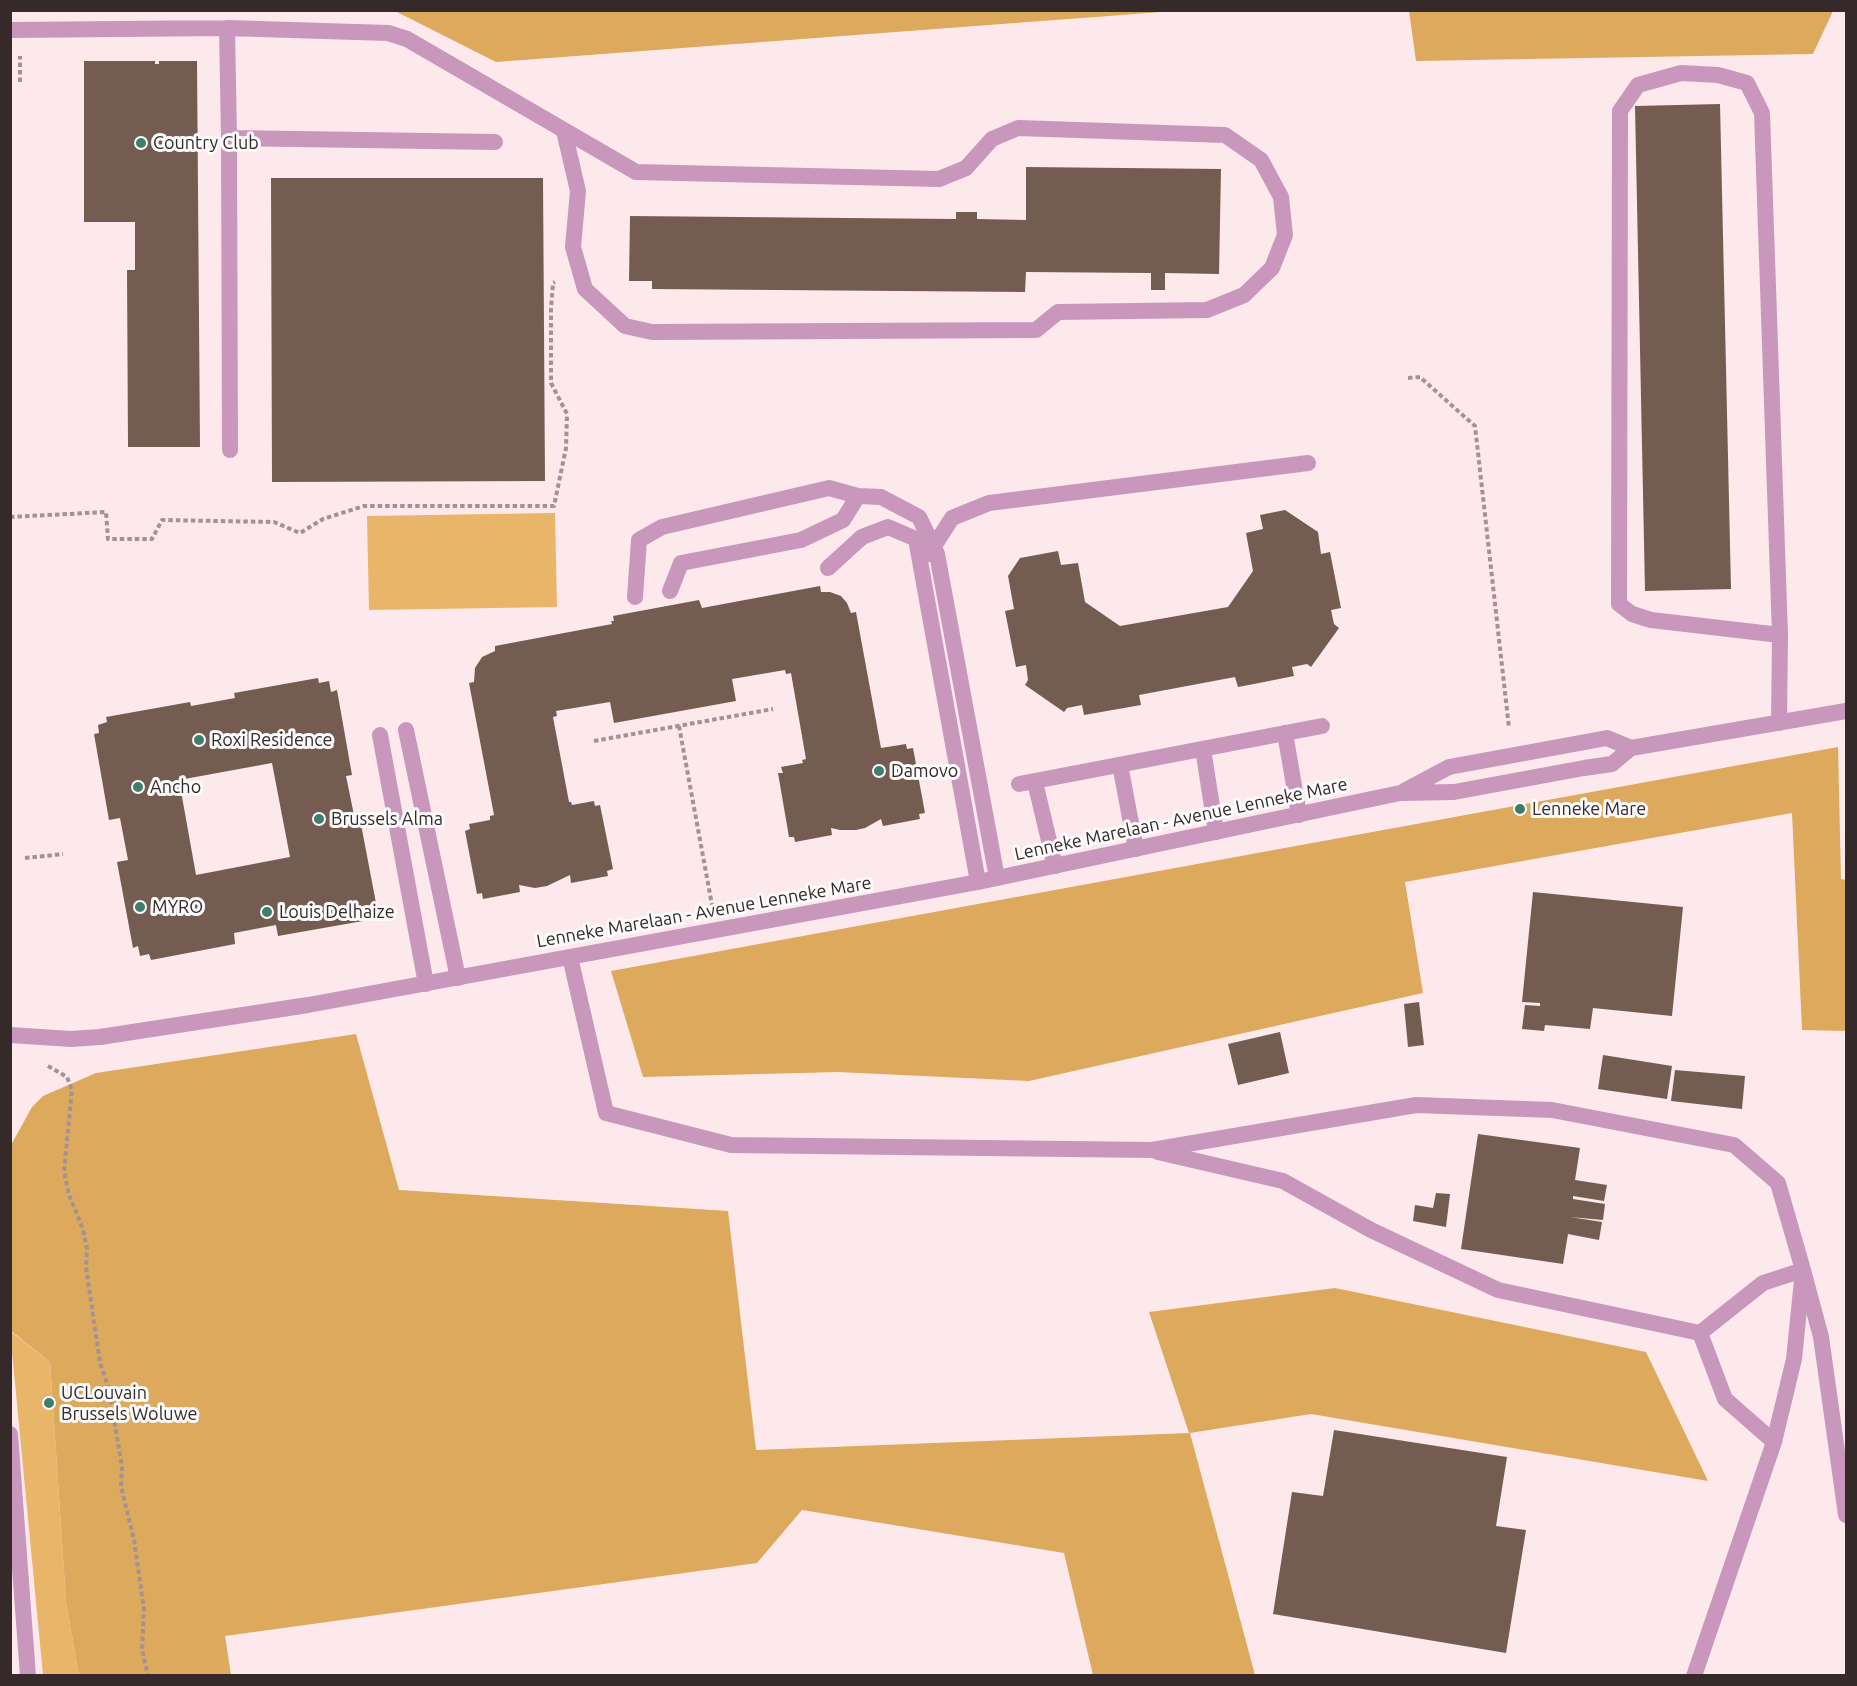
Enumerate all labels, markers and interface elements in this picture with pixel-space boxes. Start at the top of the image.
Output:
place label: Country Club [153,132,259,154]
marker: Country Club [134,136,148,150]
place label: Roxi Residence [211,729,332,751]
marker: Roxi Residence [192,733,206,747]
place label: Damovo [891,760,958,782]
marker: Damovo [872,764,886,778]
street label: Lenneke Marelaan - Avenue Lenneke Mare [1013,773,1349,865]
place label: Ancho [150,776,201,798]
marker: Ancho [131,780,145,794]
place label: Lenneke Mare [1532,798,1646,820]
marker: Lenneke Mare [1513,802,1527,816]
place label: Brussels Alma [331,808,443,830]
marker: Brussels Alma [312,812,326,826]
street label: Lenneke Marelaan - Avenue Lenneke Mare [535,872,873,952]
place label: MYRO [152,896,203,918]
marker: MYRO [133,900,147,914]
place label: Louis Delhaize [279,901,395,923]
marker: Louis Delhaize [260,905,274,919]
place label: UCLouvain Brussels Woluwe [61,1382,198,1424]
marker: UCLouvain Brussels Woluwe [42,1396,56,1410]

